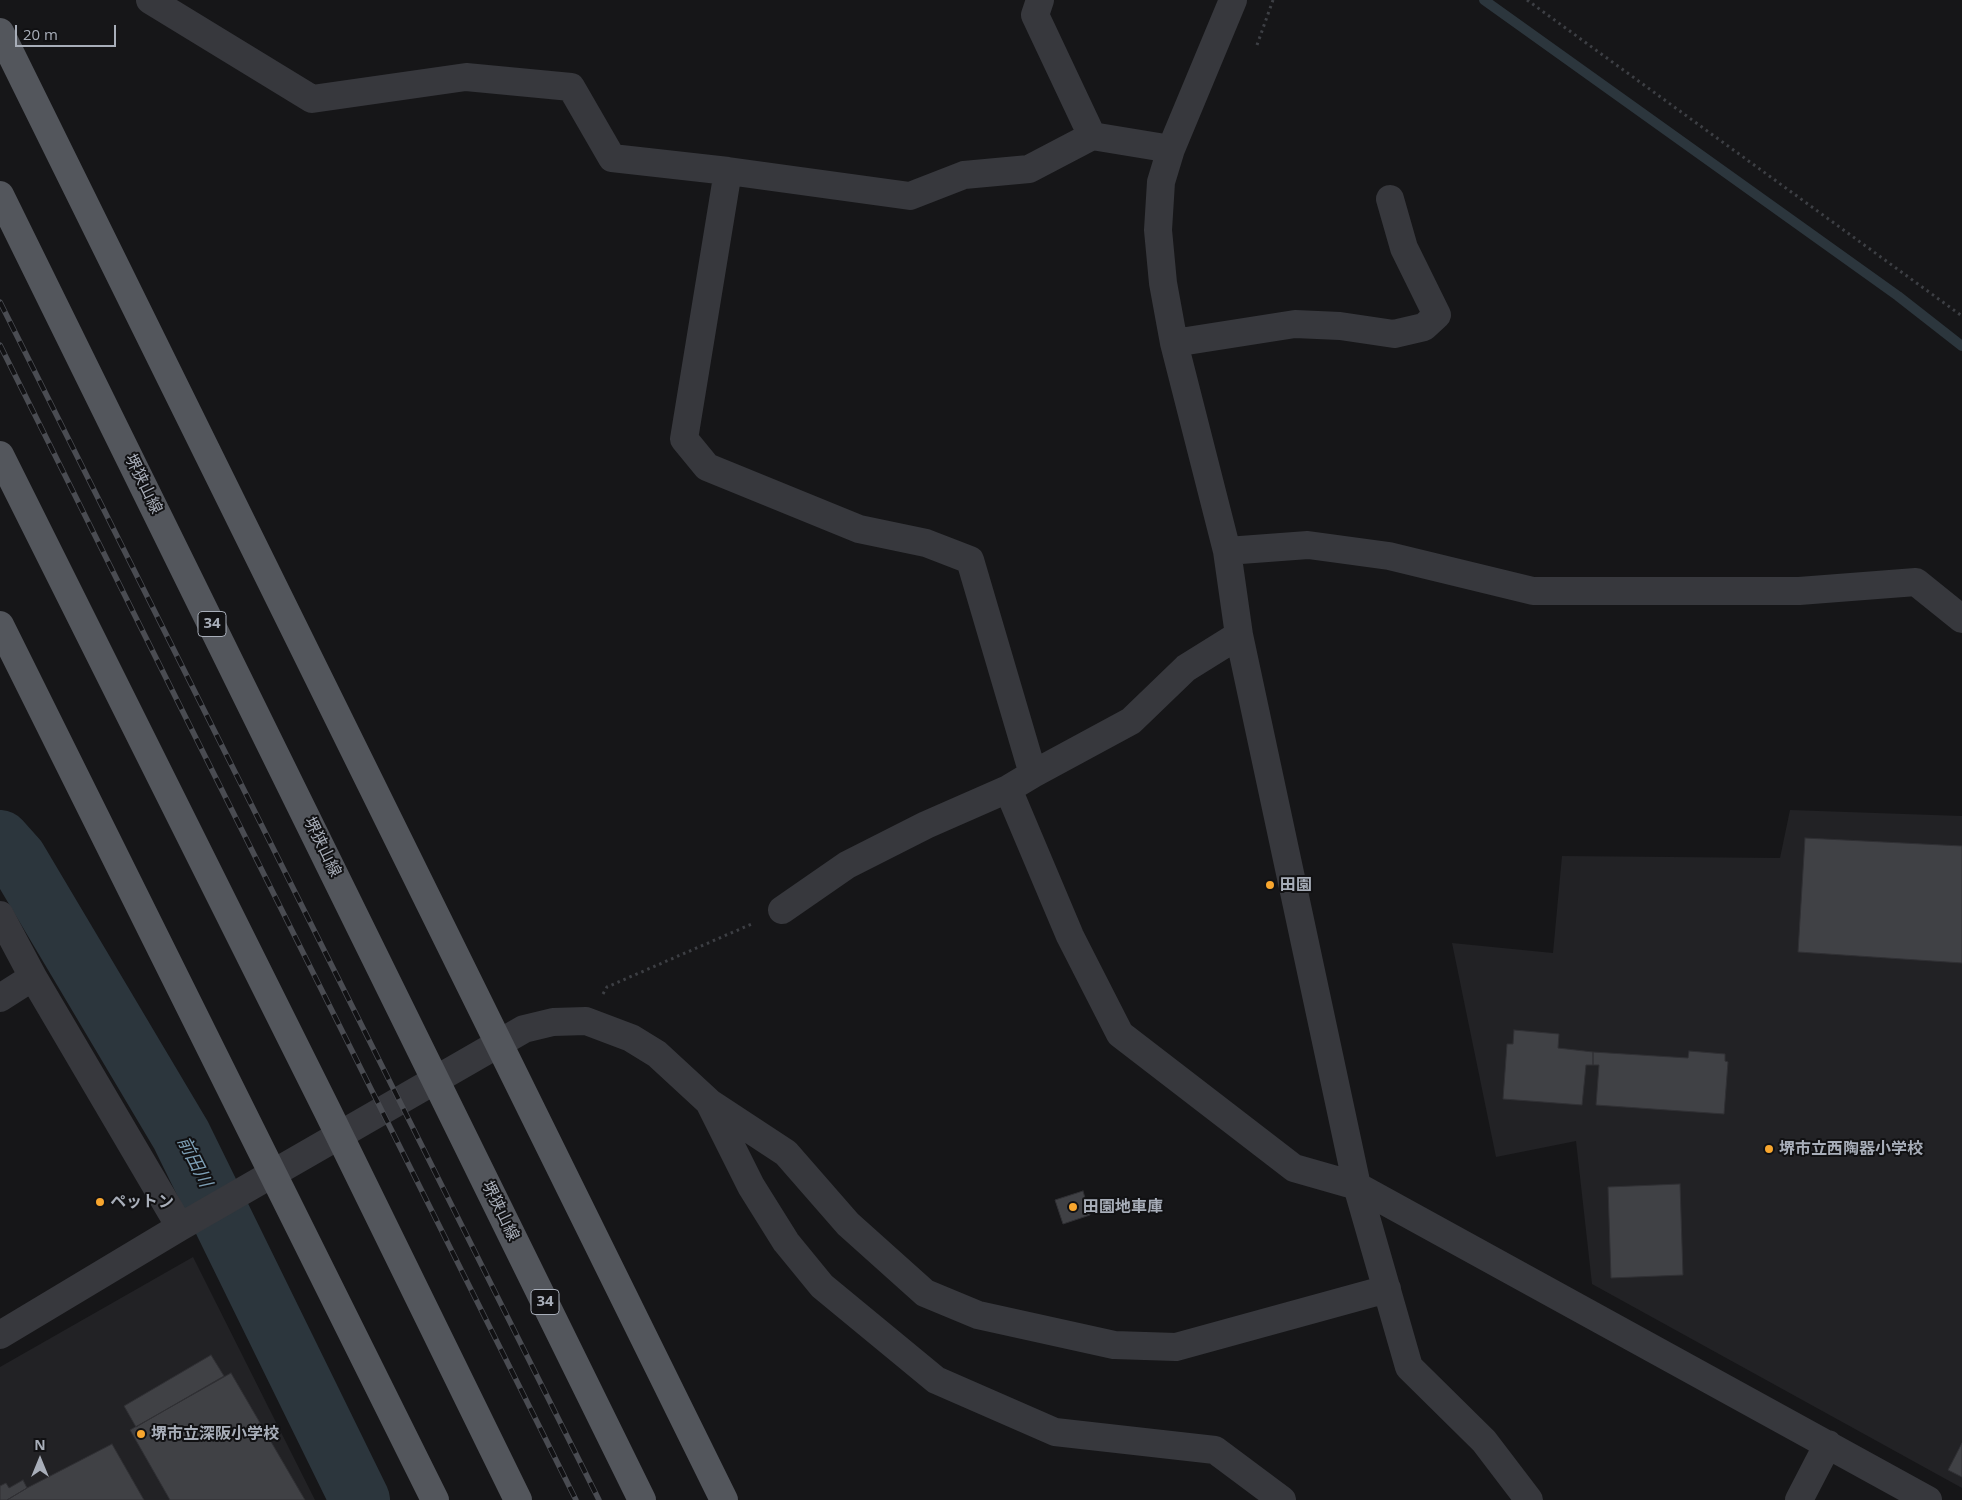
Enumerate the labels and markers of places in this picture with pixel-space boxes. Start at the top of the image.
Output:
place label: 田園 [1280,875,1312,895]
marker: 田園 [1264,879,1276,891]
place label: 堺市立西陶器小学校 [1779,1139,1923,1159]
marker: 堺市立西陶器小学校 [1763,1143,1775,1155]
place label: ペットン [110,1192,174,1212]
marker: ペットン [94,1196,106,1208]
place label: 田園地車庫 [1083,1197,1163,1217]
marker: 田園地車庫 [1067,1201,1079,1213]
place label: 堺市立深阪小学校 [151,1424,279,1444]
marker: 堺市立深阪小学校 [135,1428,147,1440]

